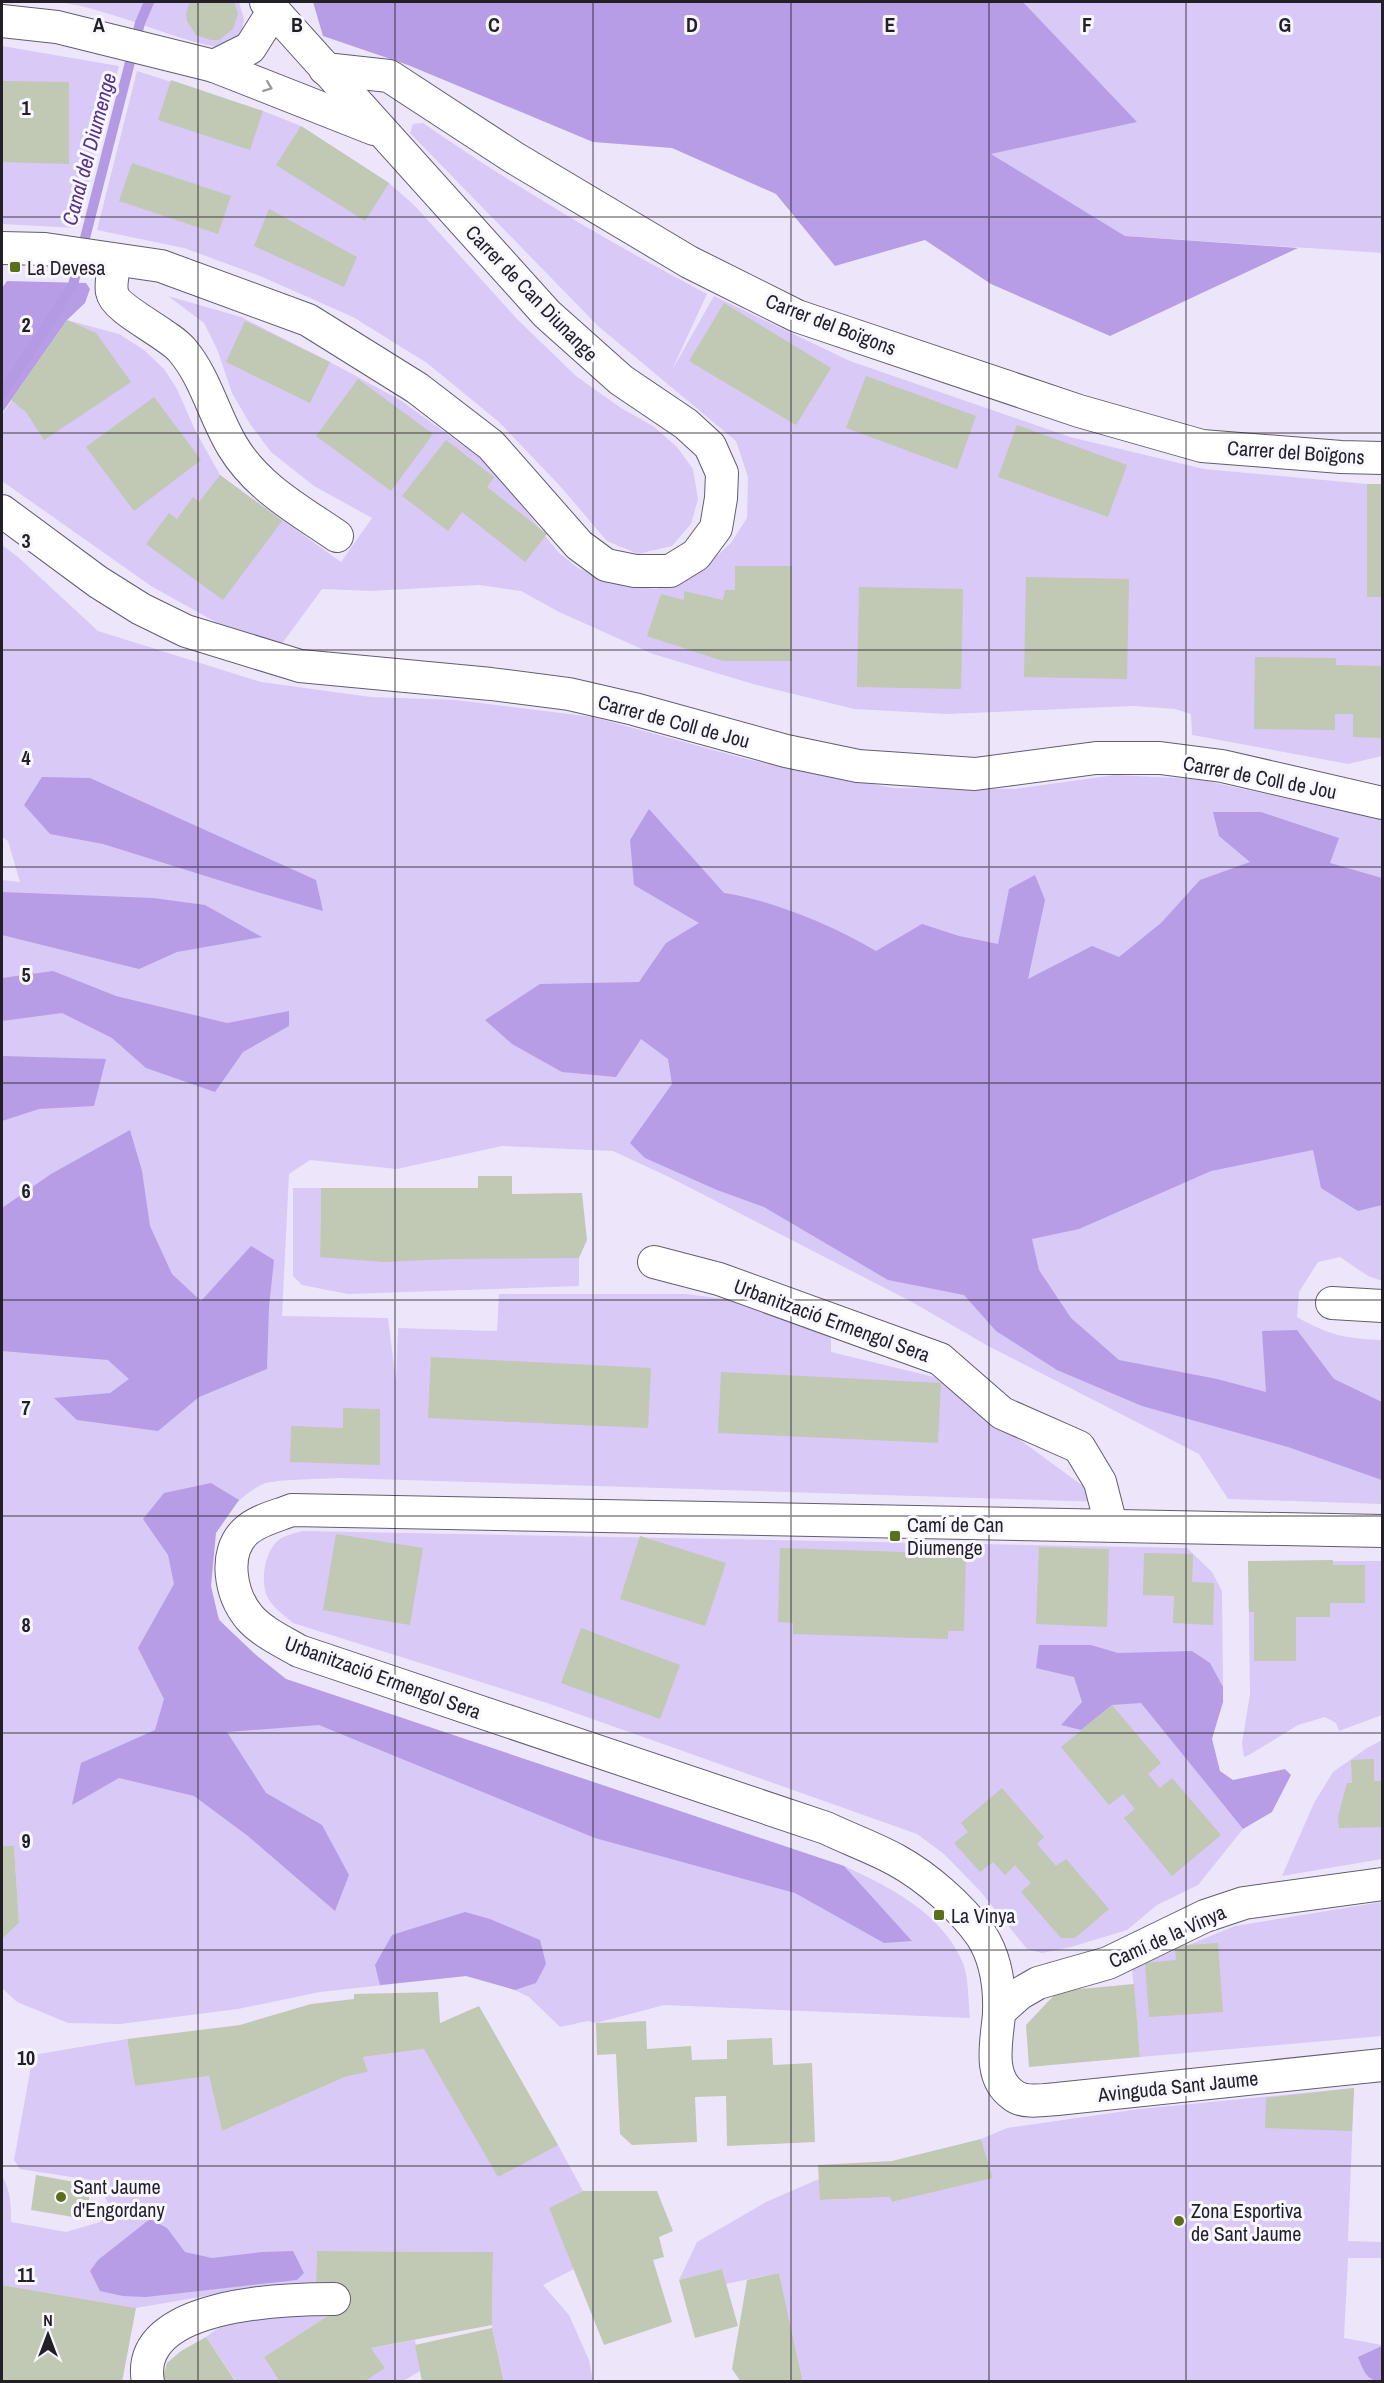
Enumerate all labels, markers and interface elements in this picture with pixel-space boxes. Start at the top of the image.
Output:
text: A [93,11,105,38]
text: B [291,11,303,38]
text: C [488,11,500,38]
text: D [686,11,698,38]
text: E [885,11,896,38]
text: F [1082,11,1092,38]
text: G [1279,11,1291,38]
water label: Canal del Diumenge [55,69,123,229]
one-way arrow [262,80,273,92]
text: 1 [21,94,31,121]
street label: Carrer de Can Diunange [460,219,604,367]
place label: La Devesa [27,254,105,281]
marker: La Devesa [8,260,22,274]
street label: Carrer del Boïgons [762,287,900,361]
text: 2 [21,311,31,338]
street label: Carrer del Boïgons [1226,434,1366,470]
text: 3 [21,527,31,554]
street label: Carrer de Coll de Jou [595,688,753,754]
text: 4 [21,744,31,771]
street label: Carrer de Coll de Jou [1181,749,1339,805]
text: 5 [21,961,31,988]
text: 6 [21,1177,31,1204]
street label: Urbanització Ermengol Sera [730,1272,934,1368]
text: 7 [21,1394,31,1421]
place label: Camí de Can Diumenge [907,1511,1004,1561]
marker: Camí de Can Diumenge [888,1529,902,1543]
text: 8 [21,1611,31,1638]
street label: Urbanització Ermengol Sera [281,1629,485,1725]
text: 9 [21,1827,31,1854]
street label: Camí de la Vinya [1104,1898,1230,1974]
place label: La Vinya [951,1902,1015,1929]
marker: La Vinya [932,1908,946,1922]
text: 10 [17,2044,35,2071]
street label: Avinguda Sant Jaume [1095,2064,1260,2108]
place label: Sant Jaume d'Engordany [73,2173,165,2223]
marker: Sant Jaume d'Engordany [54,2190,68,2204]
place label: Zona Esportiva de Sant Jaume [1191,2197,1302,2247]
marker: Zona Esportiva de Sant Jaume [1172,2214,1186,2228]
text: 11 [17,2261,36,2288]
north arrow [18,2305,78,2365]
text: N [43,2309,53,2331]

